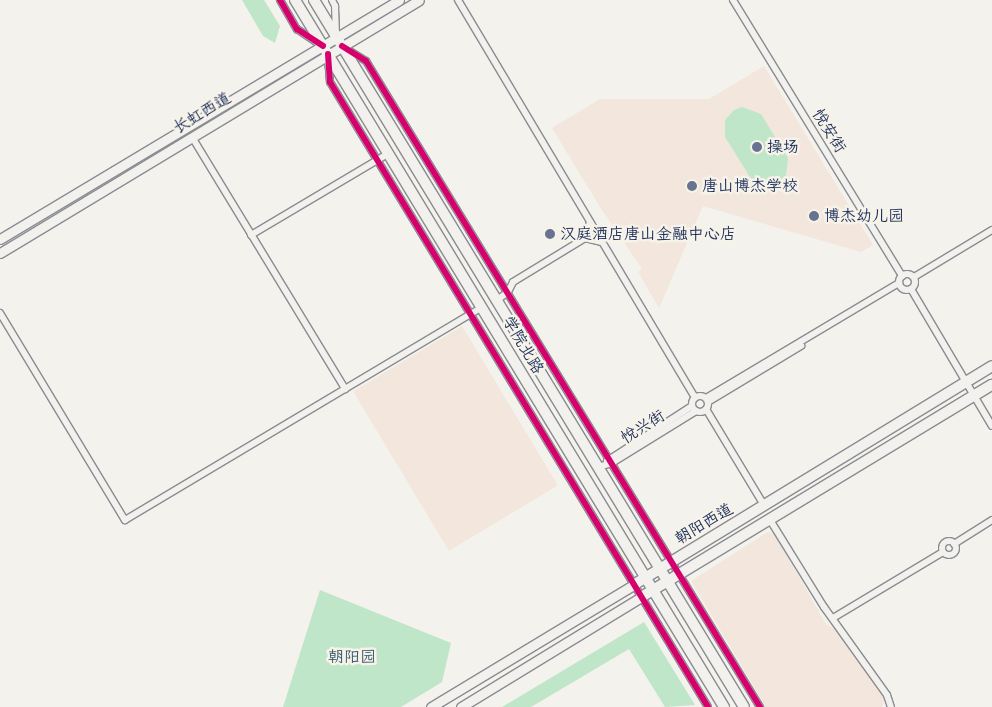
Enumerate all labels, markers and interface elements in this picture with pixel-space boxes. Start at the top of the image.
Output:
street label: 长虹西道 [170,88,234,138]
street label: 悦安街 [808,106,850,156]
place label: 操场 [767,137,799,157]
marker: 操场 [751,141,763,153]
place label: 唐山博杰学校 [702,176,798,196]
marker: 唐山博杰学校 [686,180,698,192]
place label: 博杰幼儿园 [824,206,904,226]
marker: 博杰幼儿园 [808,210,820,222]
place label: 汉庭酒店唐山金融中心店 [560,224,736,244]
marker: 汉庭酒店唐山金融中心店 [544,228,556,240]
street label: 学院北路 [498,313,548,377]
street label: 悦兴街 [618,406,668,448]
street label: 朝阳西道 [672,499,736,549]
park label: 朝阳园 [328,647,376,667]

